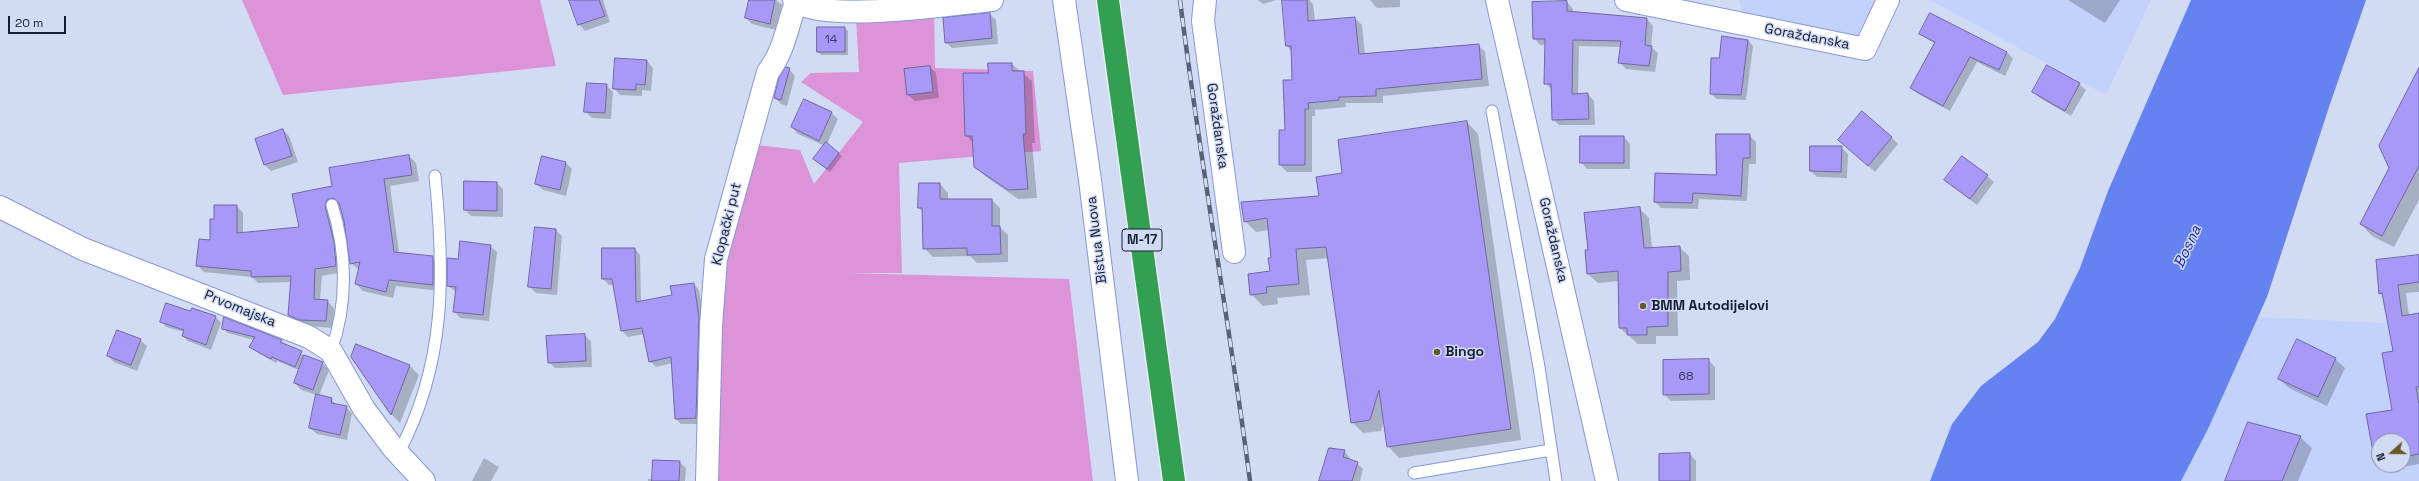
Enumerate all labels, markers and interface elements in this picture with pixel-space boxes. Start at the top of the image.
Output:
scale bar [10,8,68,34]
text: 20 m [15,15,43,31]
street label: Goraždanska [1763,21,1851,53]
house number: 14 [825,33,837,47]
street label: Goraždanska [1203,82,1231,170]
street label: Klopački put [709,181,745,267]
street label: Bistua Nuova [1083,195,1111,285]
street label: Goraždanska [1535,196,1571,284]
water label: Bosna [2170,223,2206,271]
road number: M-17 [1122,229,1162,251]
street label: Prvomajska [202,287,278,331]
place label: BMM Autodijelovi [1651,298,1769,314]
marker: BMM Autodijelovi [1638,301,1648,311]
place label: Bingo [1445,344,1484,360]
marker: Bingo [1432,347,1442,357]
house number: 68 [1679,370,1693,384]
north arrow [2371,433,2411,473]
text: N [2373,451,2389,463]

